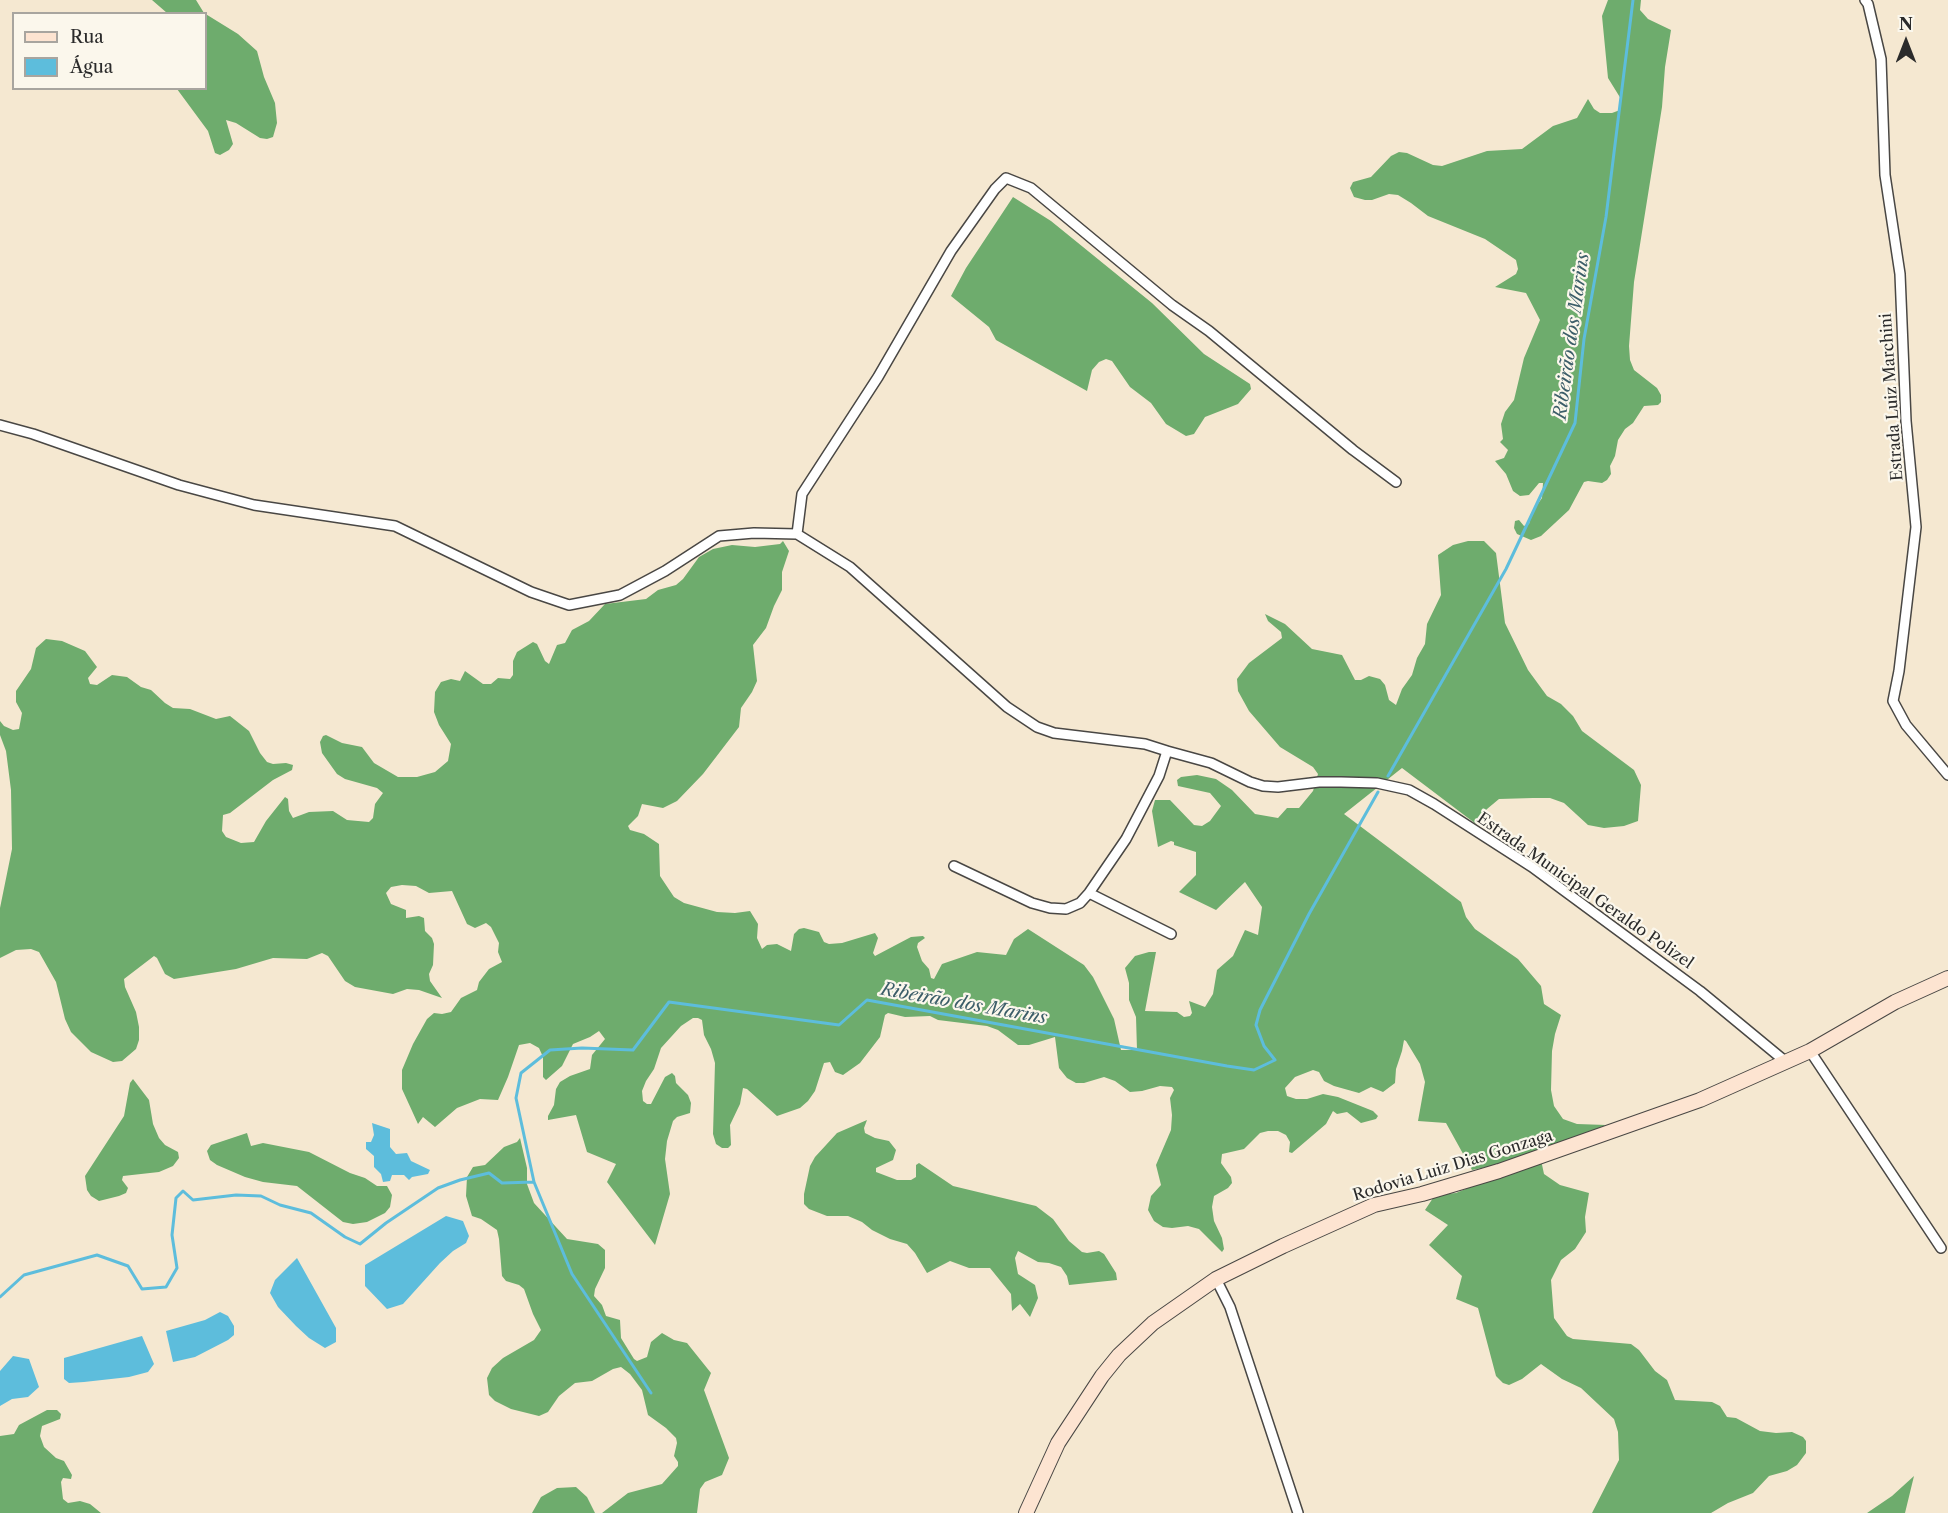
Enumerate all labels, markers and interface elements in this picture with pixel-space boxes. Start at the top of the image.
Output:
legend [12,12,207,90]
north arrow [1876,12,1936,72]
text: N [1899,14,1913,34]
text: Rua [70,26,104,48]
text: Água [70,56,113,78]
water label: Ribeirão dos Marins [1550,251,1594,421]
street label: Estrada Luiz Marchini [1877,313,1907,481]
street label: Estrada Municipal Geraldo Polizel [1473,809,1697,973]
water label: Ribeirão dos Marins [879,979,1049,1029]
street label: Rodovia Luiz Dias Gonzaga [1351,1126,1555,1206]

